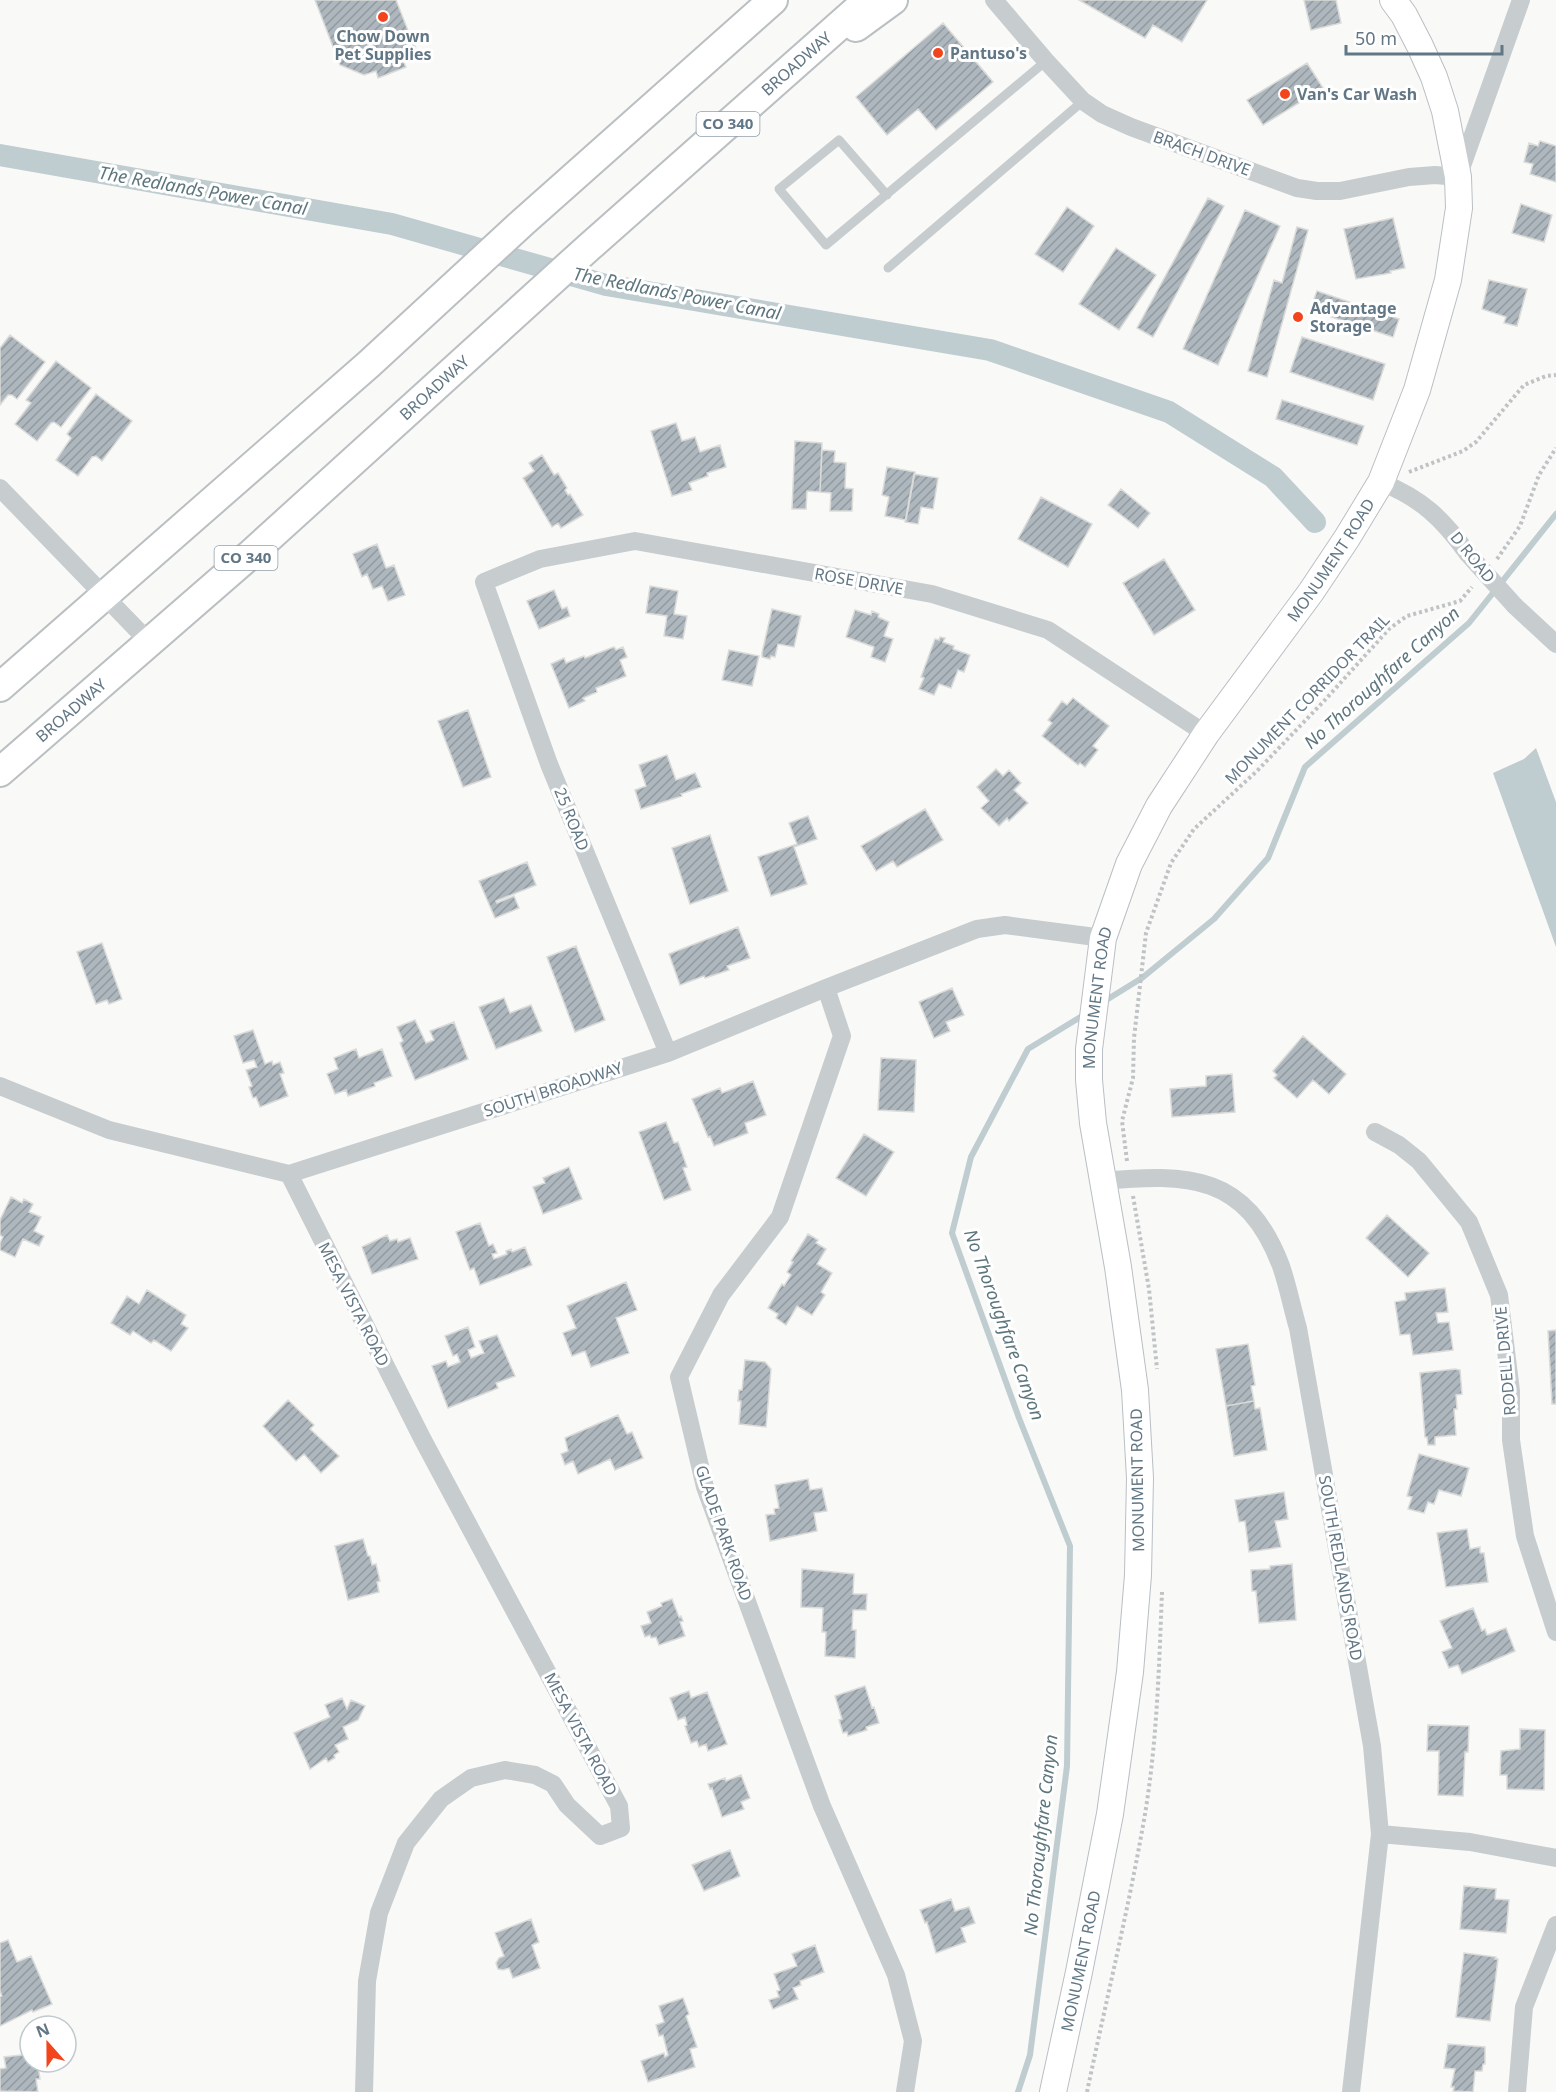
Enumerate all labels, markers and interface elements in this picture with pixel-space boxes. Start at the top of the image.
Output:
marker: Chow Down Pet Supplies [376,10,390,24]
scale bar [1346,18,1502,56]
place label: Chow Down Pet Supplies [334,25,432,65]
street label: BROADWAY [757,26,837,100]
text: 50 m [1355,26,1397,50]
place label: Pantuso's [950,42,1027,64]
marker: Pantuso's [931,46,945,60]
place label: Van's Car Wash [1297,83,1417,105]
marker: Van's Car Wash [1278,87,1292,101]
road number: CO 340 [696,112,760,136]
street label: BRACH DRIVE [1150,125,1254,181]
water label: The Redlands Power Canal [97,160,309,220]
water label: The Redlands Power Canal [571,261,783,325]
place label: Advantage Storage [1310,297,1397,337]
marker: Advantage Storage [1291,310,1305,324]
street label: BROADWAY [395,350,475,425]
street label: MONUMENT ROAD [1282,494,1380,626]
street label: D ROAD [1446,527,1500,587]
road number: CO 340 [214,546,278,570]
street label: ROSE DRIVE [813,562,905,600]
water label: No Thoroughfare Canyon [1298,601,1464,754]
street label: MONUMENT CORRIDOR TRAIL [1220,609,1394,789]
street label: BROADWAY [31,673,112,747]
street label: 25 ROAD [549,784,595,854]
street label: MONUMENT ROAD [1077,923,1117,1069]
street label: SOUTH BROADWAY [481,1056,626,1122]
water label: No Thoroughfare Canyon [959,1226,1051,1424]
street label: MESA VISTA ROAD [313,1238,395,1370]
street label: RODELL DRIVE [1489,1305,1521,1417]
street label: MONUMENT ROAD [1125,1408,1149,1552]
street label: GLADE PARK ROAD [690,1462,758,1604]
street label: SOUTH REDLANDS ROAD [1314,1474,1368,1662]
street label: MESA VISTA ROAD [539,1669,623,1799]
water label: No Thoroughfare Canyon [1018,1733,1062,1937]
street label: MONUMENT ROAD [1055,1888,1106,2034]
north arrow [18,2014,78,2074]
text: N [33,2017,53,2043]

